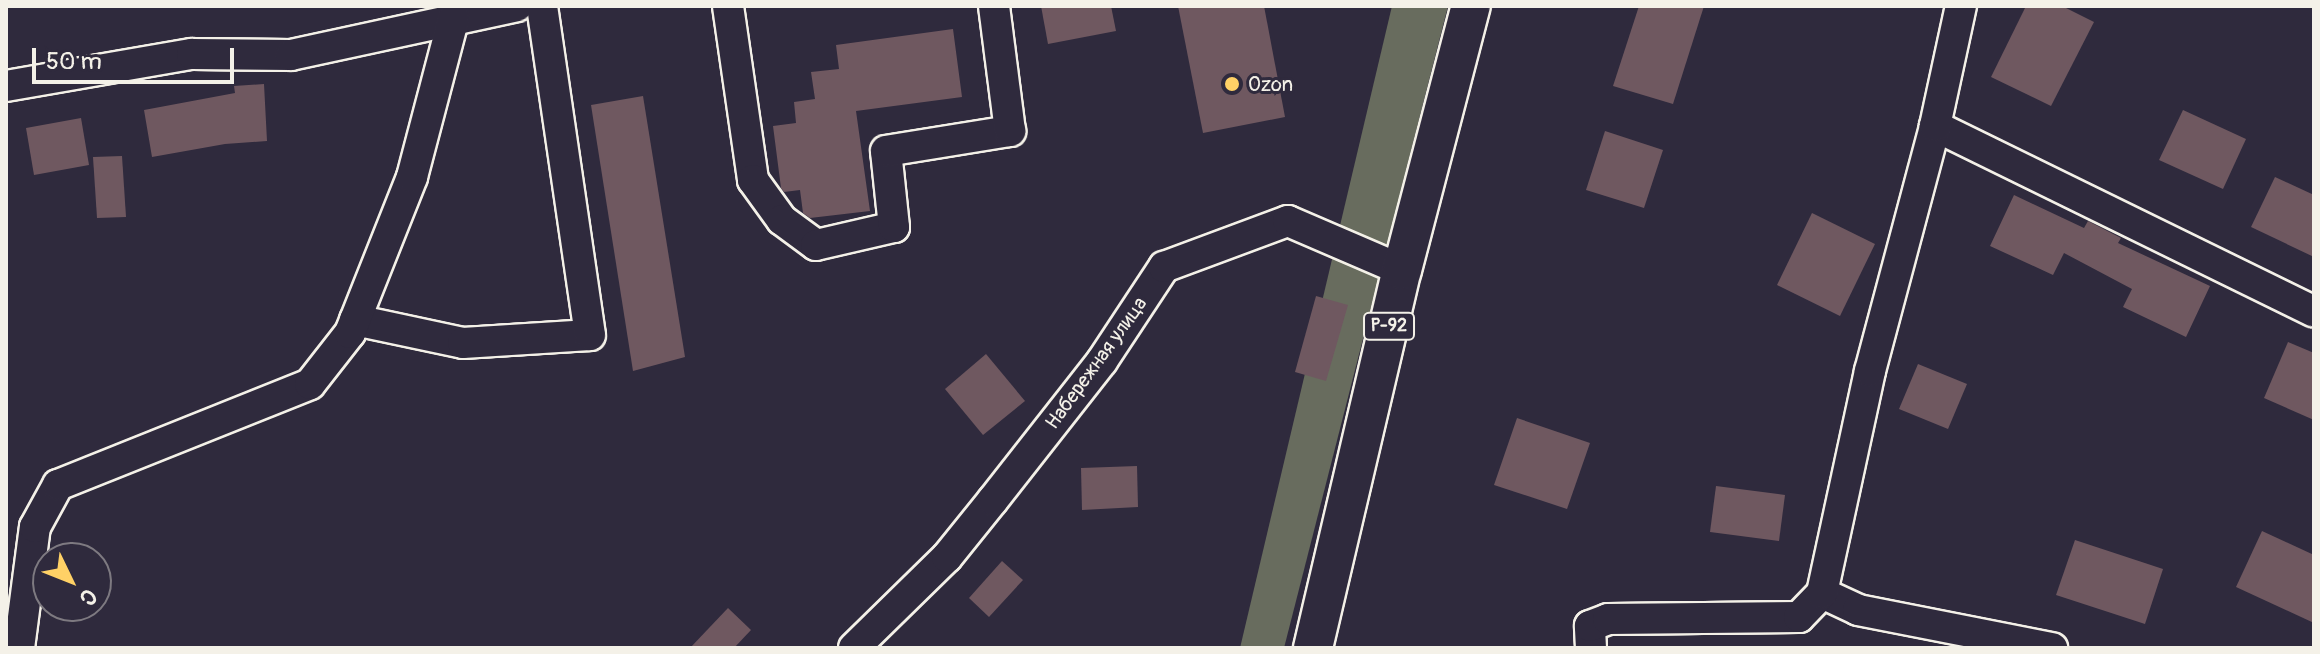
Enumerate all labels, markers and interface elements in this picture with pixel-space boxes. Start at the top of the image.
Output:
scale bar [36,32,238,82]
text: 50 m [46,47,102,76]
place label: Ozon [1248,72,1293,96]
marker: Ozon [1223,75,1241,93]
street label: Набережная улица [1040,292,1152,434]
road number: Р-92 [1363,312,1415,340]
north arrow [32,542,112,622]
text: С [73,582,103,612]

